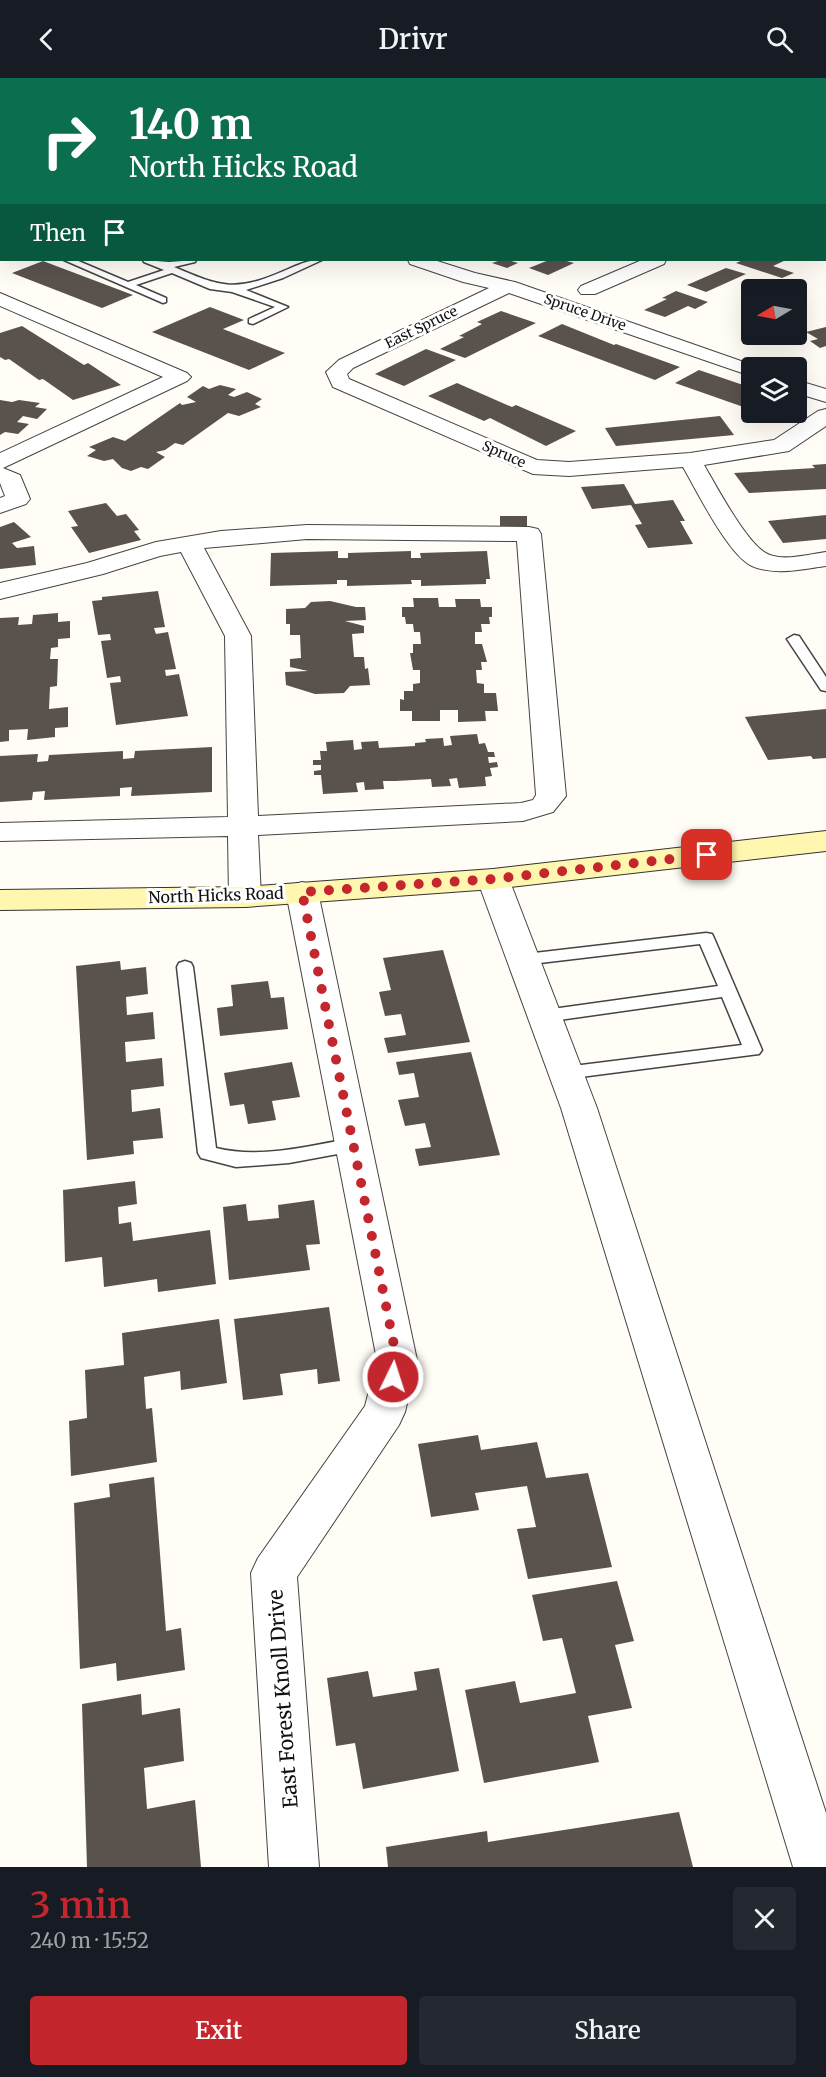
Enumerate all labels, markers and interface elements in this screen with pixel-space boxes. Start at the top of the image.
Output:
text: Drivr [378,22,448,56]
icon: back [30,23,63,56]
icon: search [763,23,796,56]
text: 140 m [129,98,252,150]
icon: right [30,102,108,180]
text: North Hicks Road [129,150,358,184]
icon: arrive [98,216,131,249]
text: Then [30,219,86,247]
north arrow [741,279,807,345]
map controls [741,279,807,423]
street label: Spruce Drive [542,290,628,334]
street label: East Spruce [382,302,460,352]
button: layers [741,357,807,423]
street label: Spruce [479,436,529,472]
pin [681,829,732,880]
icon: arrive [690,838,723,871]
street label: North Hicks Road [148,883,284,907]
position arrow [361,1345,425,1409]
street label: East Forest Knoll Drive [262,1589,303,1809]
text: 3 min [30,1883,131,1928]
button: close [733,1887,796,1950]
text: 240 m · 15:52 [30,1928,149,1953]
button: Exit [30,1996,407,2065]
button: Share [419,1996,796,2065]

